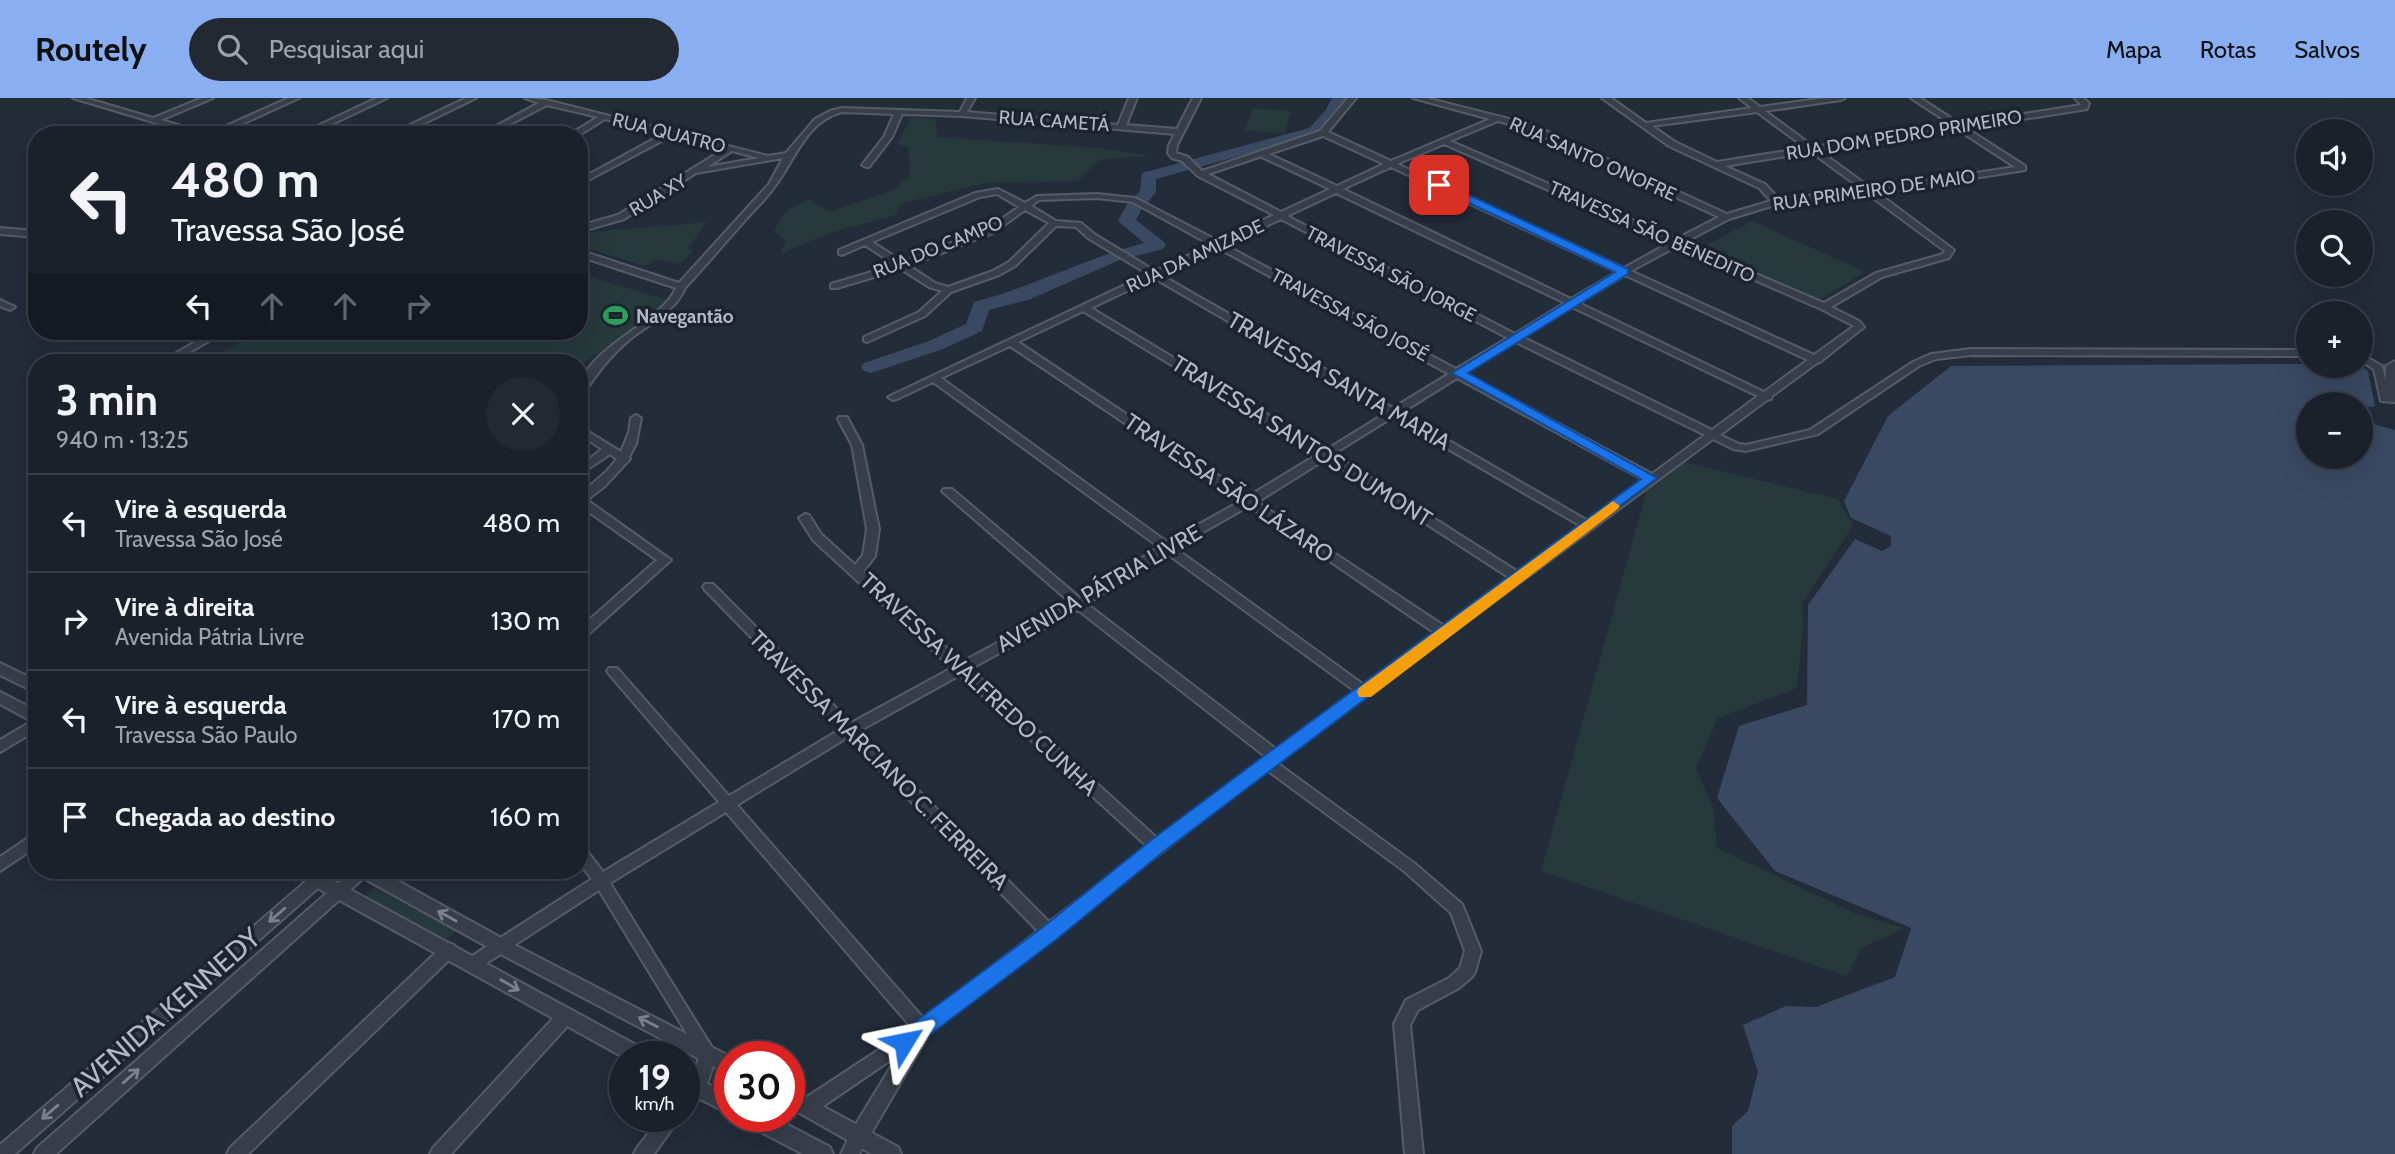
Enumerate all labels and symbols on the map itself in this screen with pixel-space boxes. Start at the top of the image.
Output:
street label: RUA CAMETÁ [998,105,1111,136]
street label: RUA DOM PEDRO PRIMEIRO [1784,105,2024,165]
street label: RUA QUATRO [610,108,728,158]
street label: RUA SANTO ONOFRE [1506,112,1680,206]
pin [1409,155,1469,215]
street label: RUA PRIMEIRO DE MAIO [1771,164,1977,216]
street label: RUA XY [625,169,691,221]
street label: TRAVESSA SÃO BENEDITO [1546,175,1759,288]
street label: RUA DO CAMPO [870,211,1006,283]
street label: RUA DA AMIZADE [1123,214,1267,298]
street label: TRAVESSA SÃO JORGE [1302,220,1481,327]
street label: TRAVESSA SÃO JOSÉ [1267,263,1433,366]
sports icon: Navegantão [602,302,630,330]
place label: Navegantão [636,305,734,328]
street label: TRAVESSA SANTA MARIA [1222,306,1456,456]
street label: TRAVESSA SANTOS DUMONT [1167,349,1437,533]
street label: TRAVESSA SÃO LÁZARO [1119,407,1340,569]
street label: AVENIDA PÁTRIA LIVRE [991,517,1207,658]
street label: TRAVESSA WALFREDO CUNHA [854,567,1104,801]
street label: TRAVESSA MARCIANO C. FERREIRA [743,624,1015,896]
one-way arrow [269,907,287,923]
one-way arrow [437,909,457,923]
street label: AVENIDA KENNEDY [63,920,268,1104]
one-way arrow [500,978,520,992]
position arrow [867,1005,941,1079]
one-way arrow [638,1015,658,1029]
speed limit sign: 30 [714,1041,805,1132]
one-way arrow [122,1068,139,1085]
one-way arrow [41,1104,59,1120]

